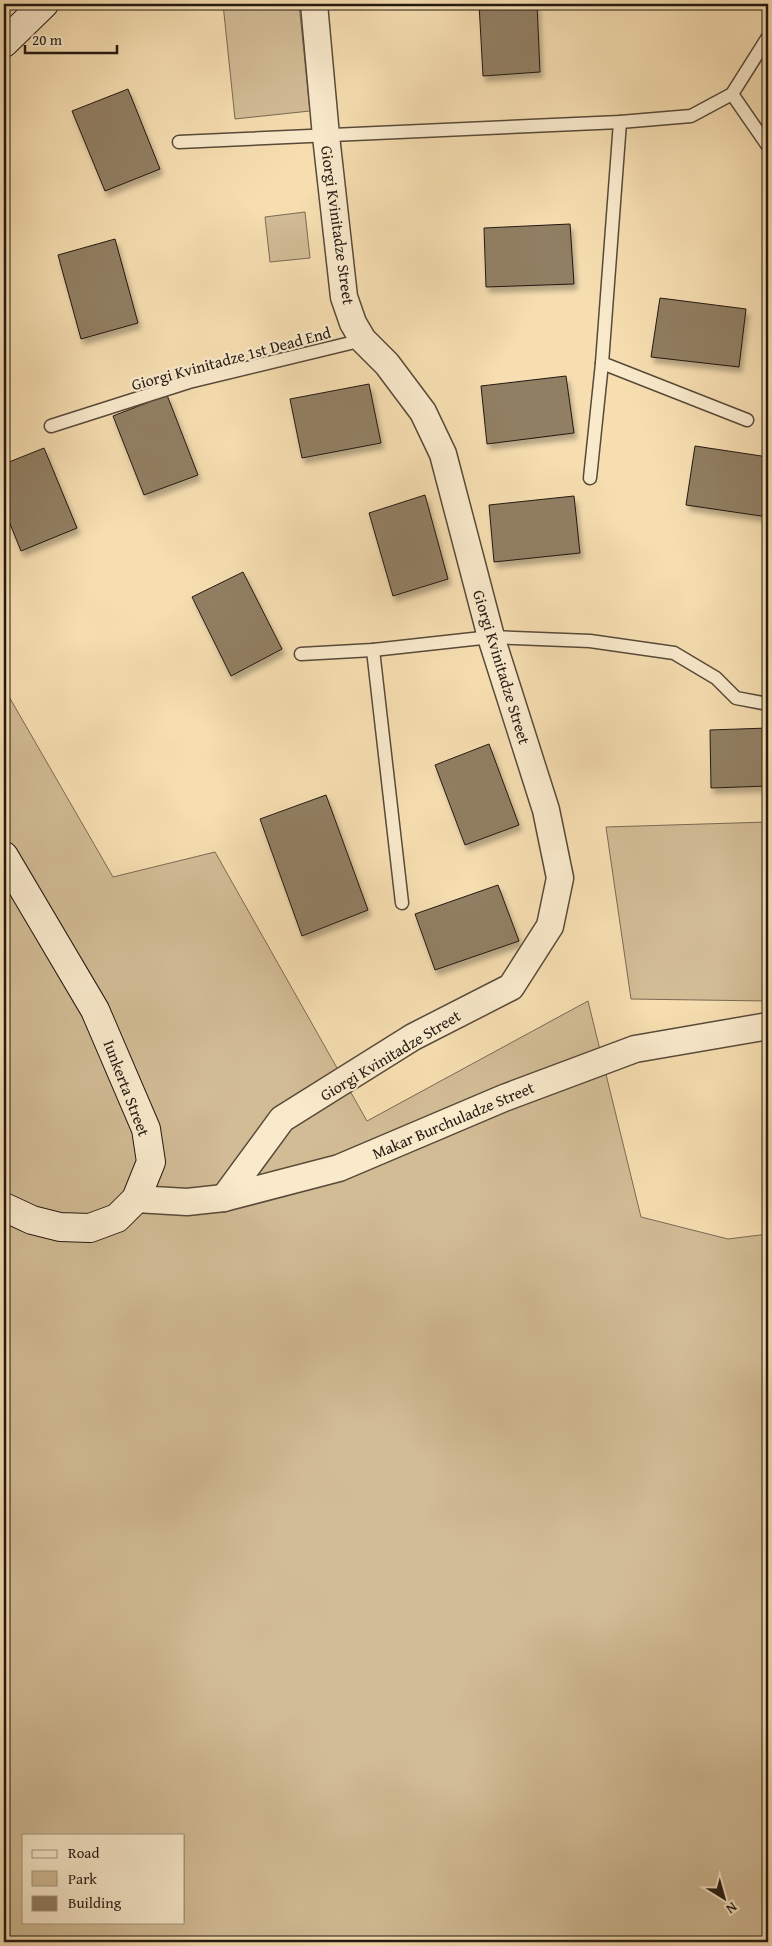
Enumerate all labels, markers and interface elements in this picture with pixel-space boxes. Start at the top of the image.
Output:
scale bar [25,22,118,54]
text: 20 m [32,29,63,50]
street label: Giorgi Kvinitadze Street [315,144,361,306]
street label: Giorgi Kvinitadze 1st Dead End [129,320,334,396]
street label: Giorgi Kvinitadze Street [467,587,537,747]
street label: Giorgi Kvinitadze Street [315,1003,465,1107]
street label: Iunkerta Street [98,1036,157,1140]
street label: Makar Burchuladze Street [368,1075,538,1165]
legend [22,1834,185,1924]
text: Road [68,1842,99,1863]
text: Park [68,1868,97,1889]
north arrow [700,1874,750,1924]
text: Building [68,1892,122,1913]
text: N [722,1898,742,1920]

